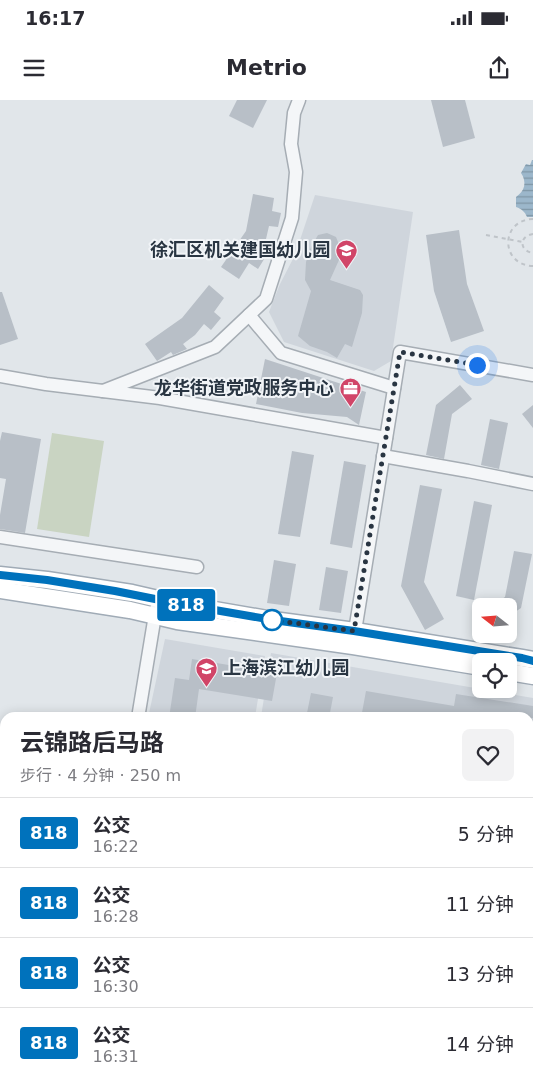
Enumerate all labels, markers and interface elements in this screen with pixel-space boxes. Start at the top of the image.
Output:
text: 16:17 [25,7,85,29]
icon: menu [20,54,48,82]
icon: share [485,54,513,82]
text: Metrio [226,55,307,80]
school or university icon: 徐汇区机关建国幼儿园 [334,238,358,269]
place label: 徐汇区机关建国幼儿园 [150,239,330,260]
your location [465,353,490,378]
office icon: 龙华街道党政服务中心 [338,376,362,407]
place label: 龙华街道党政服务中心 [154,377,334,398]
line badge: 818 [157,589,215,621]
text: 818 [167,594,205,615]
north arrow [472,598,518,642]
map controls [472,598,517,698]
unlabelled marker [261,609,283,631]
button: locate [472,653,517,698]
school or university icon: 上海滨江幼儿园 [195,656,219,687]
place label: 上海滨江幼儿园 [223,657,349,678]
text: 云锦路后马路 [20,729,164,757]
button: heart [462,729,514,781]
text: 步行 · 4 分钟 · 250 m [20,766,181,785]
text: 公交 [93,814,131,836]
text: 818 [30,822,68,843]
text: 5 分钟 [458,823,514,845]
text: 16:22 [93,837,139,856]
text: 公交 [93,884,131,906]
text: 818 [30,892,68,913]
text: 11 分钟 [446,893,514,915]
text: 16:28 [93,907,139,926]
text: 公交 [93,954,131,976]
text: 818 [30,962,68,983]
text: 13 分钟 [446,963,514,985]
text: 16:30 [93,977,139,996]
text: 公交 [93,1024,131,1046]
text: 818 [30,1032,68,1053]
text: 14 分钟 [446,1033,514,1055]
text: 16:31 [93,1047,139,1066]

